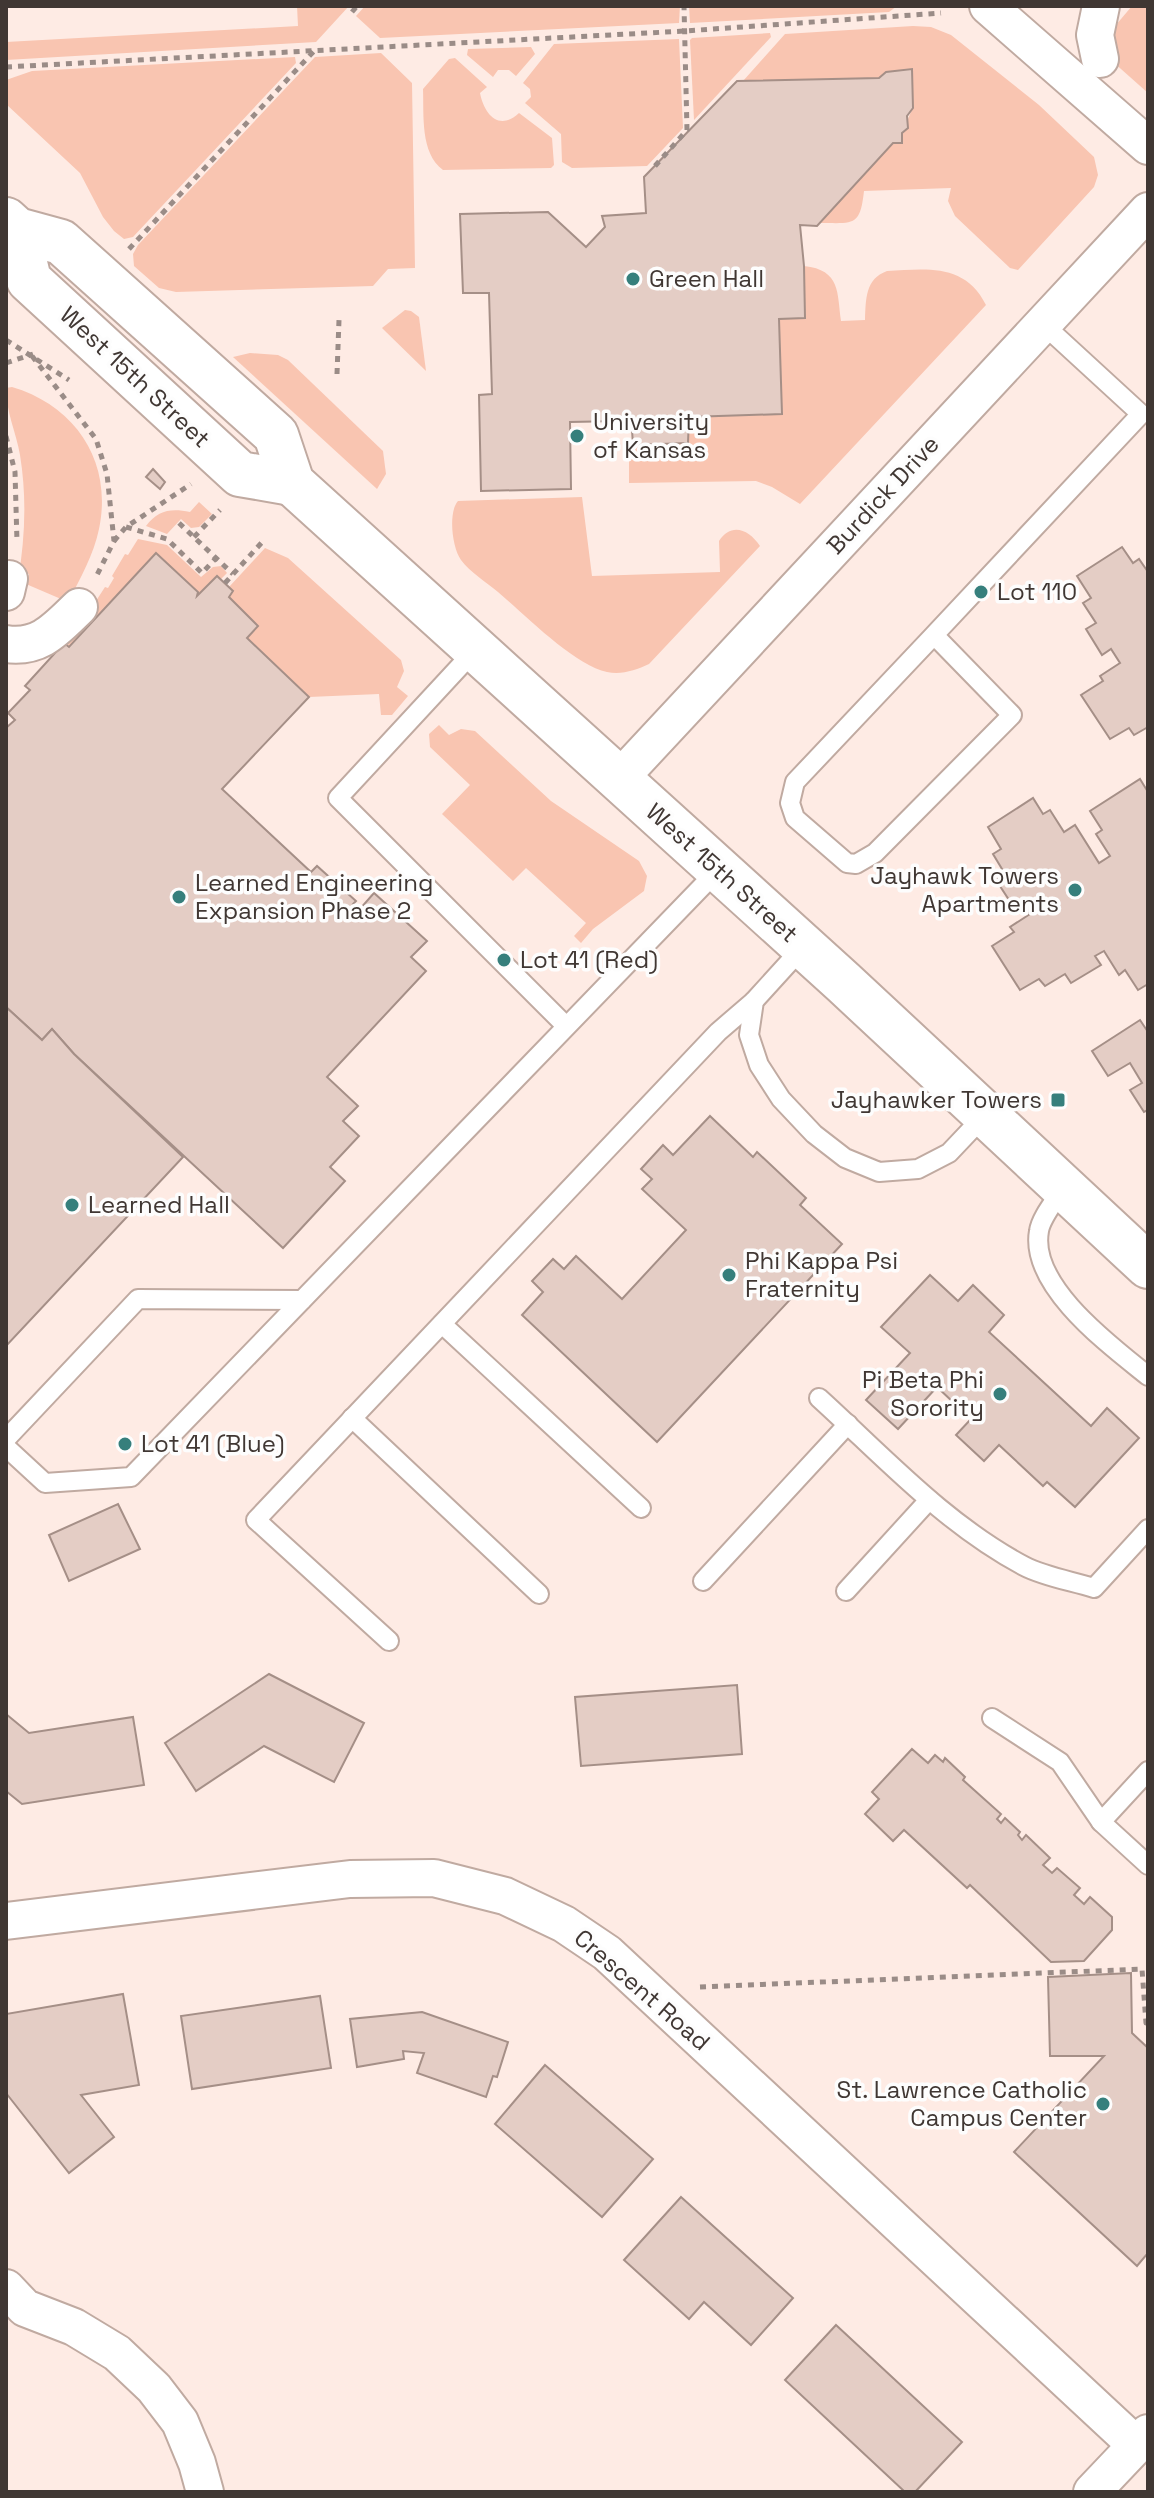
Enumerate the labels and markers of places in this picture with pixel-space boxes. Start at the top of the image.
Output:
place label: Green Hall [649,263,764,294]
marker: Green Hall [624,270,642,288]
place label: University of Kansas [593,406,709,465]
marker: University of Kansas [568,427,586,445]
place label: Lot 110 [997,576,1077,607]
marker: Lot 110 [972,583,990,601]
place label: Jayhawk Towers Apartments [870,860,1059,919]
place label: Learned Engineering Expansion Phase 2 [195,867,433,926]
marker: Jayhawk Towers Apartments [1066,881,1084,899]
marker: Learned Engineering Expansion Phase 2 [170,888,188,906]
place label: Lot 41 (Red) [520,944,658,975]
marker: Lot 41 (Red) [495,951,513,969]
place label: Jayhawker Towers [831,1084,1042,1115]
marker: Jayhawker Towers [1049,1091,1067,1109]
place label: Learned Hall [88,1189,230,1220]
marker: Learned Hall [63,1196,81,1214]
place label: Phi Kappa Psi Fraternity [745,1245,898,1304]
marker: Phi Kappa Psi Fraternity [720,1266,738,1284]
place label: Pi Beta Phi Sorority [862,1364,984,1423]
marker: Pi Beta Phi Sorority [991,1385,1009,1403]
place label: Lot 41 (Blue) [141,1428,285,1459]
marker: Lot 41 (Blue) [116,1435,134,1453]
place label: St. Lawrence Catholic Campus Center [836,2074,1087,2133]
marker: St. Lawrence Catholic Campus Center [1094,2095,1112,2113]

